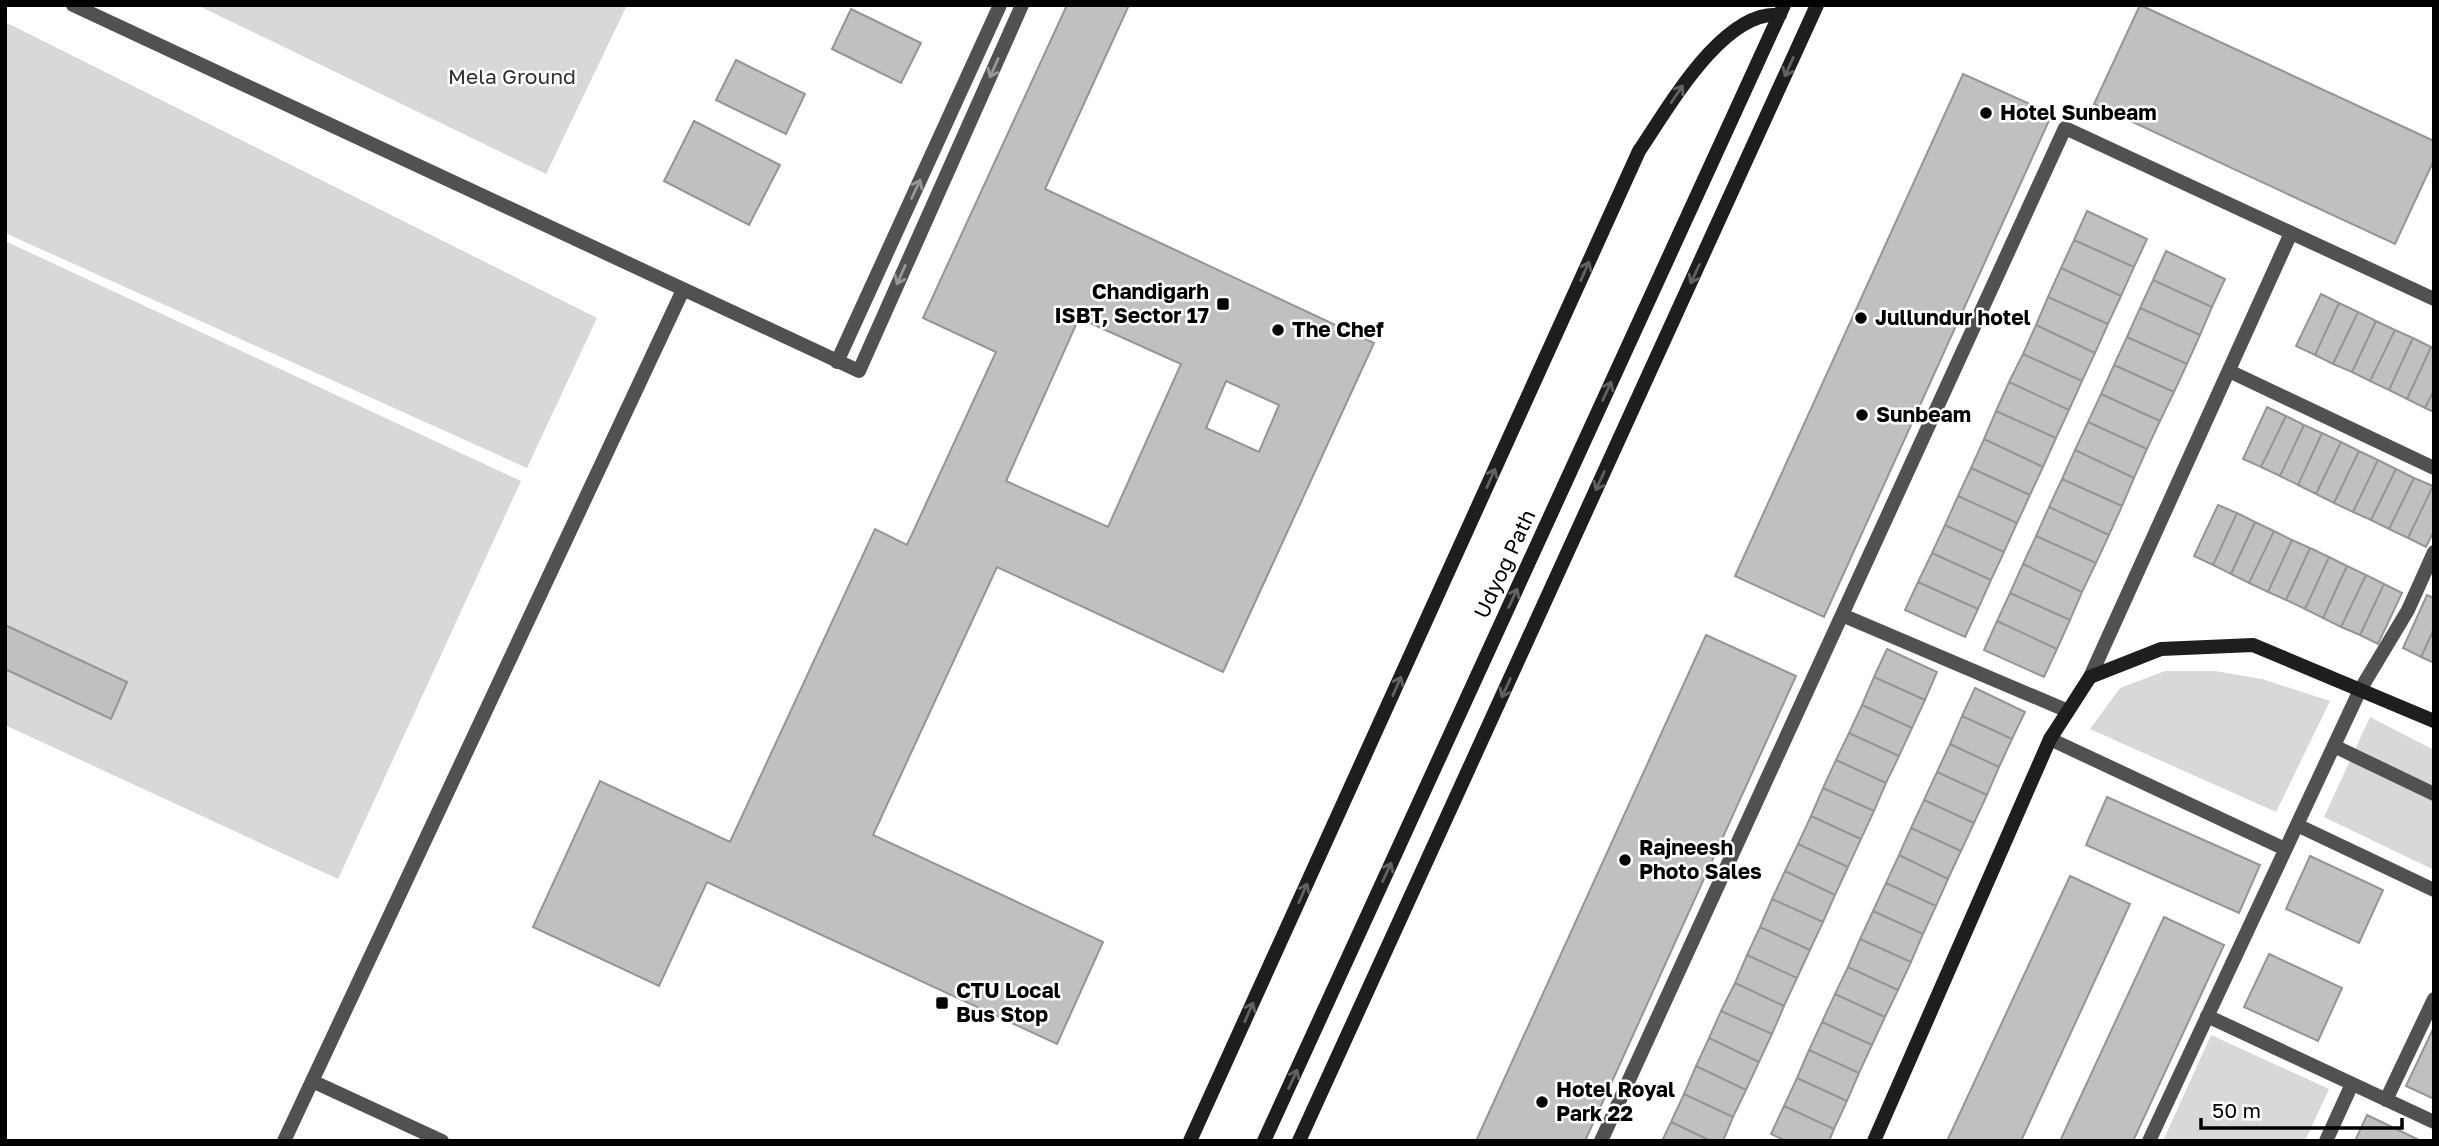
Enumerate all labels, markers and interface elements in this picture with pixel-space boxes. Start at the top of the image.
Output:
one-way arrow [987,56,1000,78]
one-way arrow [1782,56,1795,78]
park label: Mela Ground [448,63,576,89]
one-way arrow [1670,85,1684,105]
place label: Hotel Sunbeam [2000,99,2157,125]
marker: Hotel Sunbeam [1978,105,1994,121]
one-way arrow [910,179,924,200]
one-way arrow [1578,261,1592,282]
one-way arrow [1688,263,1701,284]
one-way arrow [894,264,907,286]
place label: Chandigarh ISBT, Sector 17 [1054,278,1209,328]
marker: Chandigarh ISBT, Sector 17 [1215,296,1231,312]
place label: Jullundur hotel [1875,304,2031,330]
marker: Jullundur hotel [1853,310,1869,326]
place label: The Chef [1292,316,1384,342]
marker: The Chef [1270,322,1286,338]
one-way arrow [1601,381,1614,402]
place label: Sunbeam [1876,401,1971,427]
marker: Sunbeam [1854,407,1870,423]
one-way arrow [1485,468,1498,490]
one-way arrow [1593,470,1606,491]
street label: Udyog Path [1468,505,1541,622]
one-way arrow [1507,588,1520,609]
one-way arrow [1391,675,1404,697]
one-way arrow [1498,677,1512,698]
place label: Rajneesh Photo Sales [1639,834,1762,884]
marker: Rajneesh Photo Sales [1617,852,1633,868]
one-way arrow [1381,862,1394,883]
one-way arrow [1297,883,1310,904]
place label: CTU Local Bus Stop [956,977,1061,1027]
marker: CTU Local Bus Stop [934,995,950,1011]
one-way arrow [1243,1001,1256,1023]
one-way arrow [1287,1069,1300,1090]
place label: Hotel Royal Park 22 [1556,1076,1675,1126]
scale bar [2201,1086,2402,1130]
marker: Hotel Royal Park 22 [1534,1094,1550,1110]
text: 50 m [2212,1097,2261,1123]

